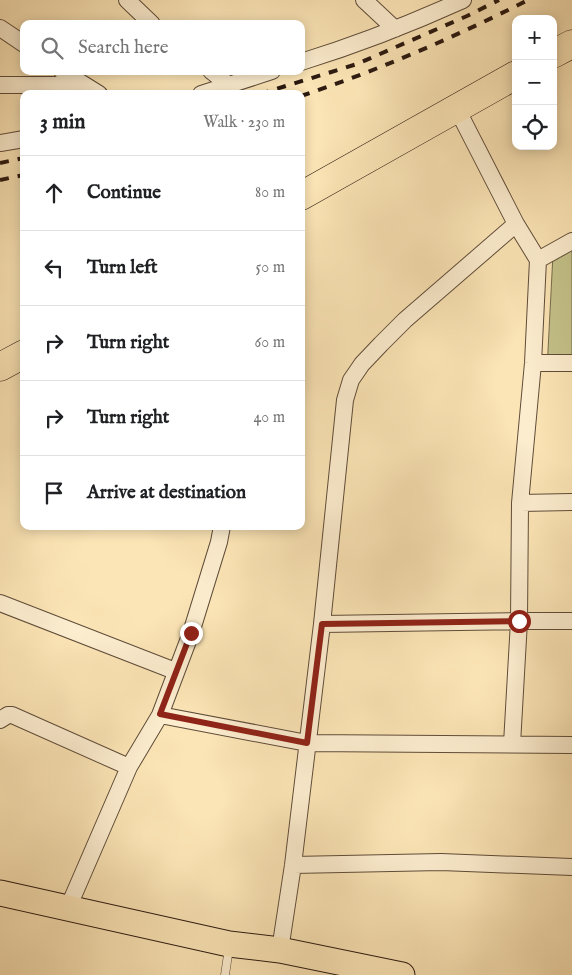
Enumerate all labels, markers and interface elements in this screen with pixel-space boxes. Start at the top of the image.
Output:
map controls [512,15,557,150]
button: + [512,15,557,60]
search box [20,20,305,75]
icon: search [38,34,66,62]
text: Search here [78,36,169,60]
button: − [512,60,557,105]
button: locate [512,105,557,150]
text: 3 min [40,109,85,136]
text: Walk · 230 m [203,113,285,133]
icon: ahead [40,179,68,207]
text: Continue [87,181,161,205]
text: 80 m [255,183,285,203]
icon: left [40,254,68,282]
text: Turn left [87,256,158,280]
text: 50 m [256,258,285,278]
icon: right [40,329,68,357]
text: Turn right [87,331,169,355]
text: 60 m [255,333,285,353]
icon: right [40,404,68,432]
text: Turn right [87,406,169,430]
text: 40 m [253,408,285,428]
icon: arrive [40,479,68,507]
text: Arrive at destination [87,481,246,505]
route start [508,610,531,633]
route end [180,622,203,645]

